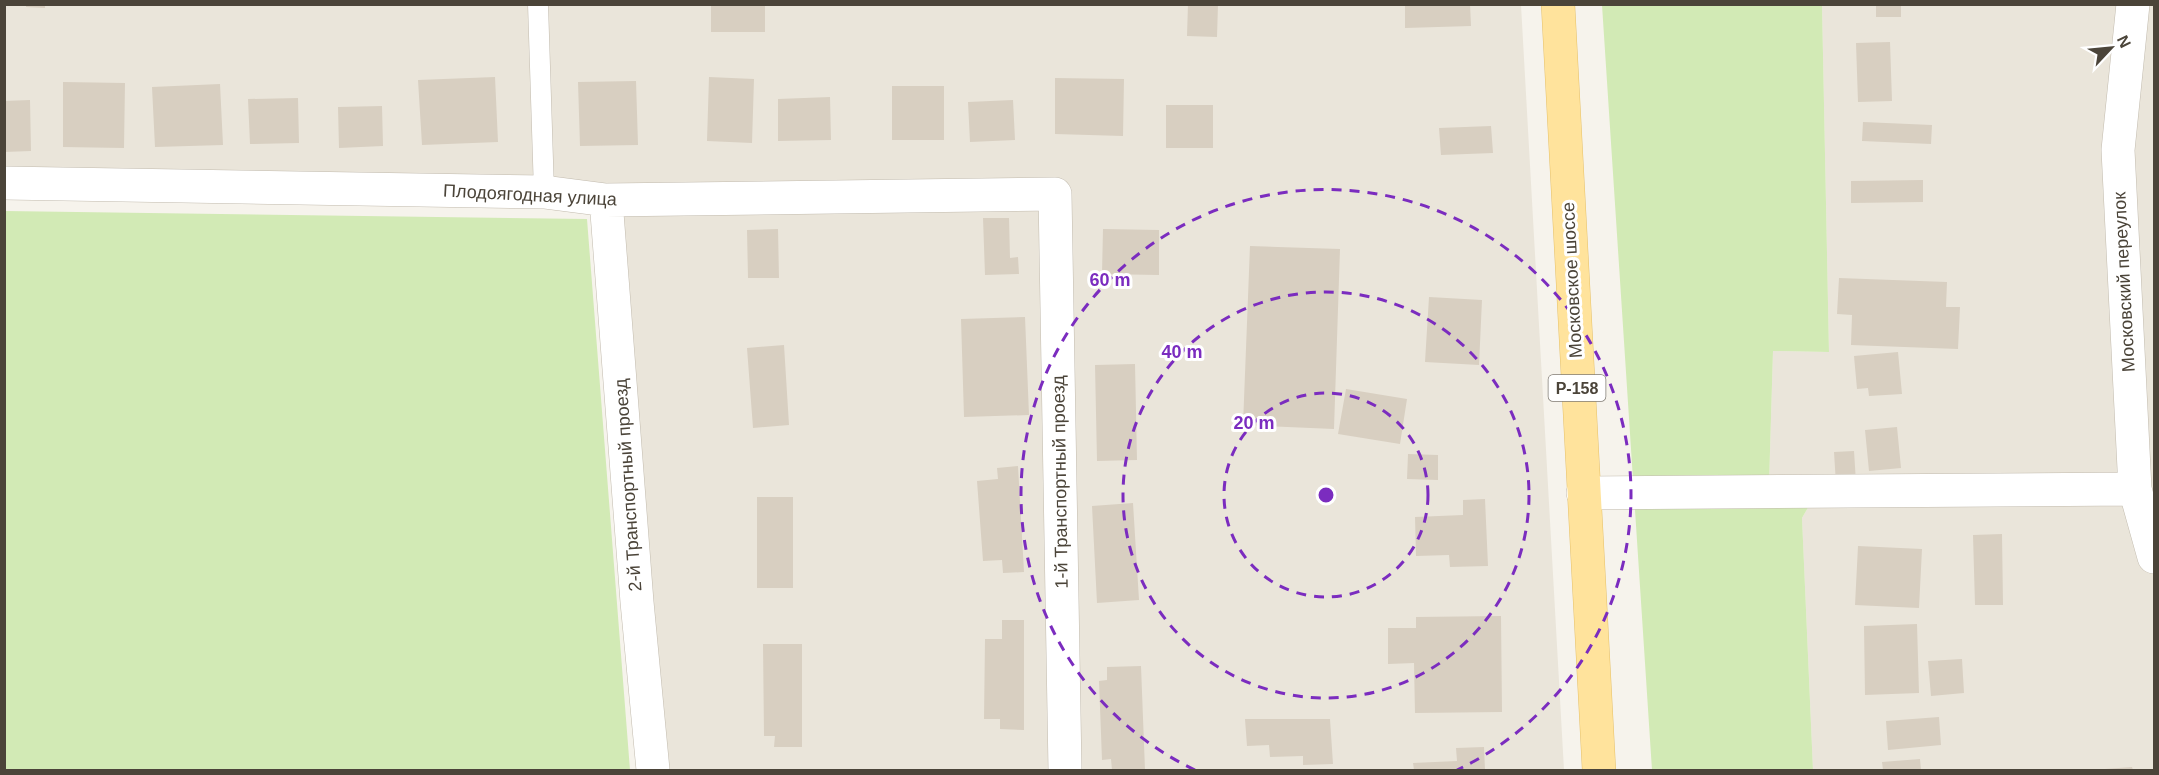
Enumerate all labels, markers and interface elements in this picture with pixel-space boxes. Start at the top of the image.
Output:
north arrow [2081,18,2141,78]
text: N [2114,33,2134,51]
street label: Плодоягодная улица [443,180,618,210]
street label: Московский переулок [2109,191,2139,373]
street label: Московское шоссе [1558,201,1586,359]
text: 60 m [1089,270,1131,290]
text: 40 m [1161,342,1203,362]
street label: 1-й Транспортный проезд [1048,375,1072,589]
road number: Р-158 [1548,375,1606,401]
street label: 2-й Транспортный проезд [611,377,645,592]
text: 20 m [1233,413,1275,433]
centre of rings [1316,485,1336,505]

